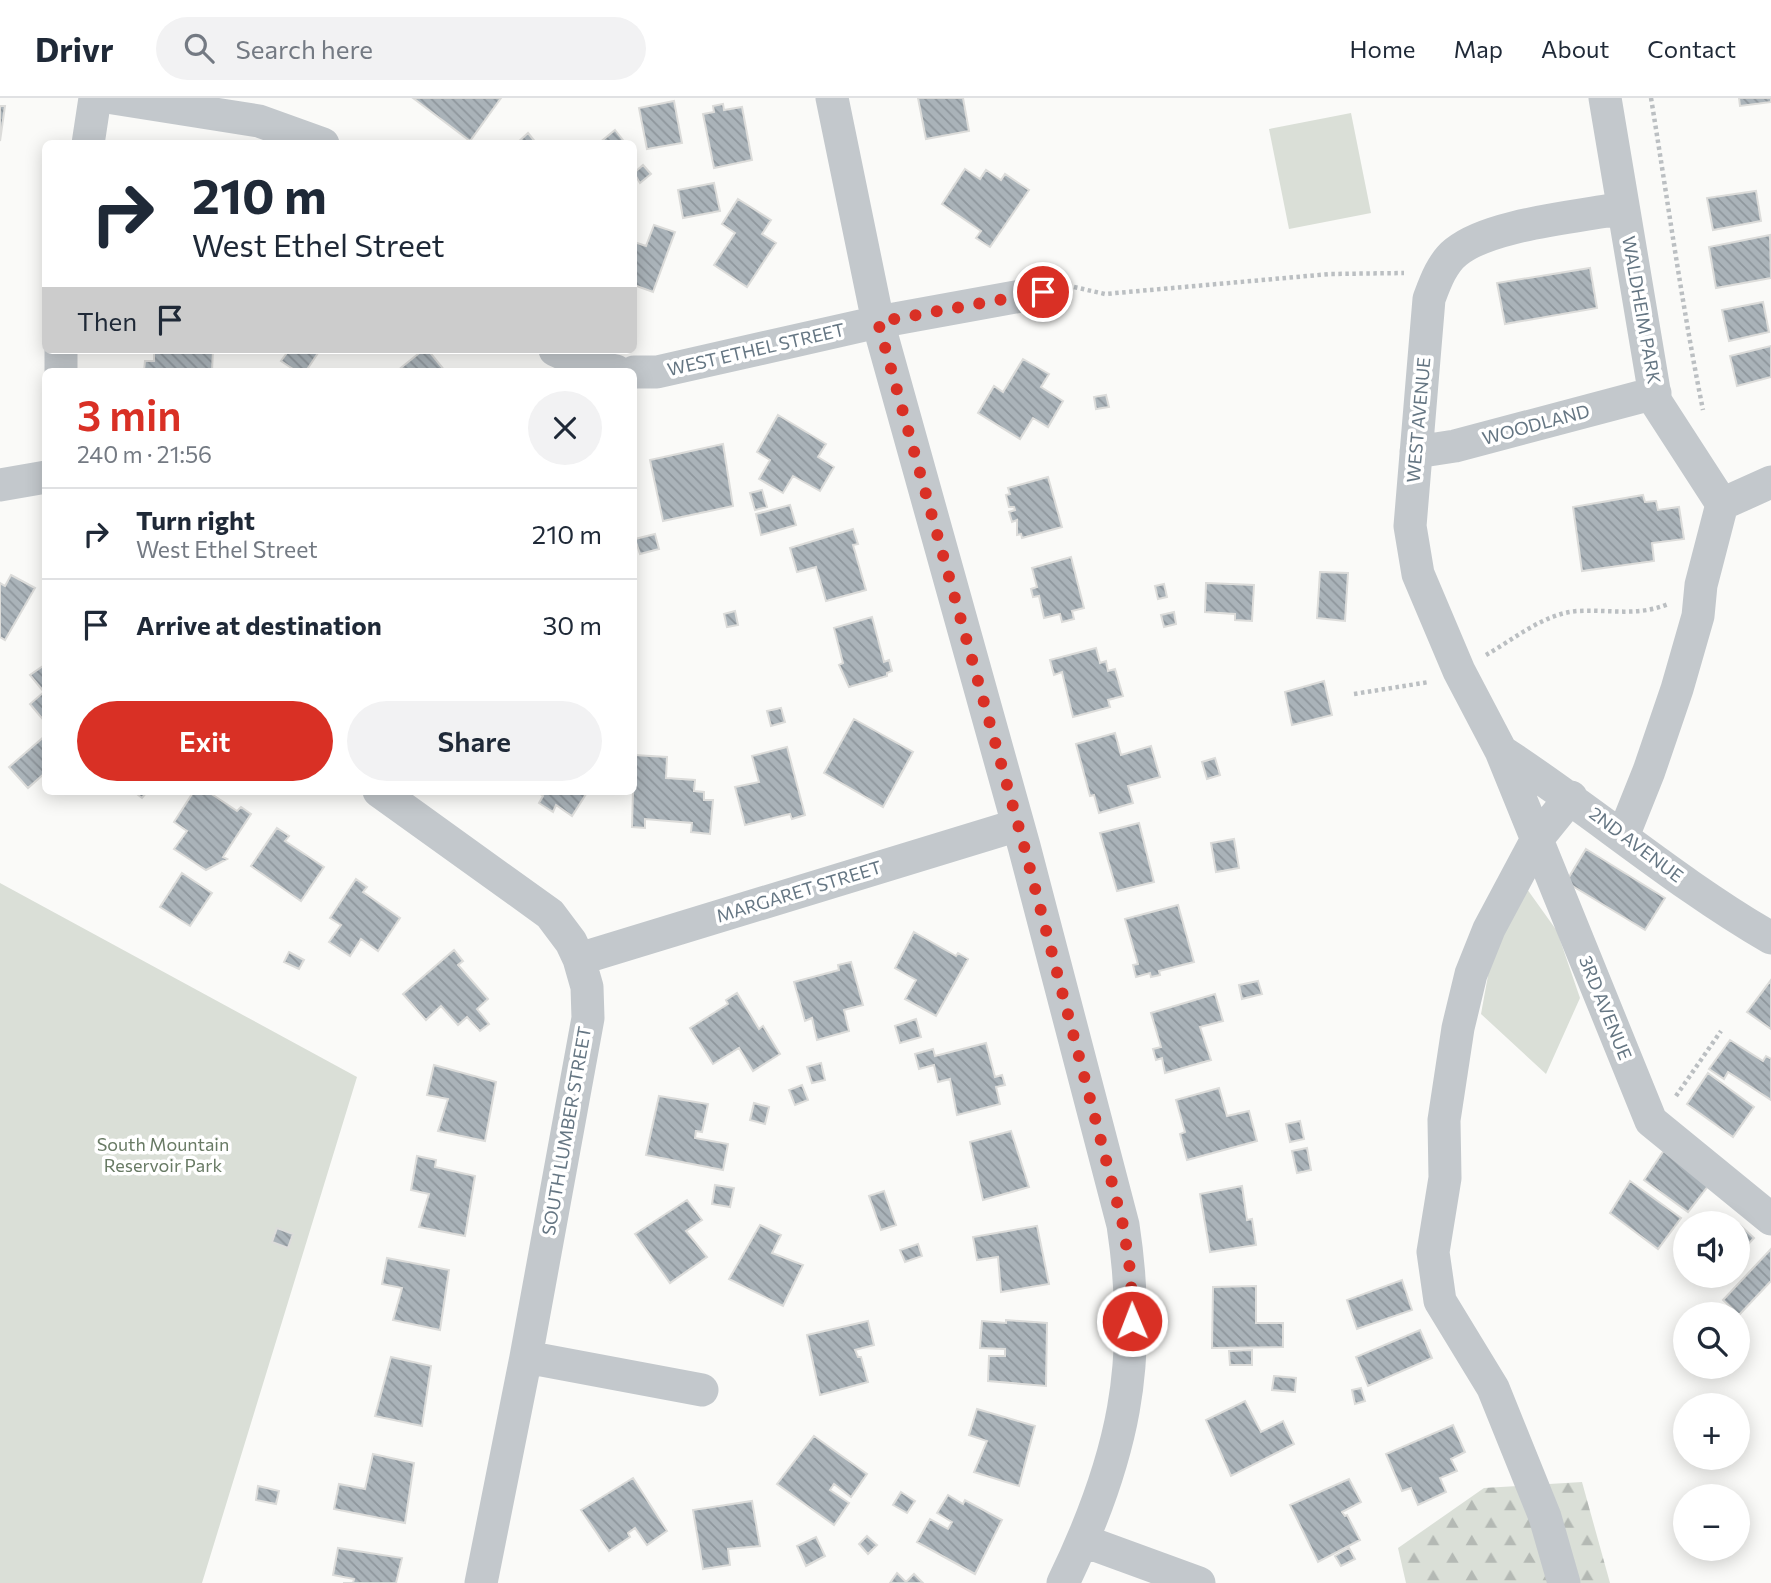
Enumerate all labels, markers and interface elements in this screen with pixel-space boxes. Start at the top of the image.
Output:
search box [156,17,646,80]
text: Drivr [35,28,114,69]
icon: search [180,29,218,67]
text: Search here [236,33,373,64]
text: Home [1350,34,1416,63]
text: Map [1454,34,1503,63]
text: About [1541,34,1609,63]
text: Contact [1647,34,1736,63]
text: 210 m [192,164,327,224]
icon: right [77,168,168,259]
text: West Ethel Street [192,224,445,264]
street label: WALDHEIM PARK [1618,234,1666,386]
pin [1013,262,1073,322]
icon: arrive [1024,273,1062,311]
icon: arrive [151,301,189,339]
text: Then [77,305,137,336]
street label: WEST ETHEL STREET [665,318,847,380]
street label: WEST AVENUE [1402,356,1434,484]
text: 3 min [77,388,182,440]
button: close [528,391,602,465]
street label: WOODLAND [1480,399,1592,449]
text: 240 m · 21:56 [77,440,212,468]
text: Turn right [136,504,255,535]
icon: right [77,515,115,553]
text: 210 m [532,518,602,549]
text: West Ethel Street [136,535,318,563]
icon: arrive [77,606,115,644]
text: Arrive at destination [136,609,382,640]
text: 30 m [543,609,602,640]
button: Exit [77,701,333,781]
button: Share [347,701,602,781]
street label: 2ND AVENUE [1585,802,1688,887]
street label: MARGARET STREET [713,855,884,927]
street label: 3RD AVENUE [1575,952,1637,1063]
street label: SOUTH LUMBER STREET [537,1025,595,1237]
park label: South Mountain Reservoir Park [97,1133,229,1176]
map controls [1673,1211,1750,1561]
button: sound [1673,1211,1750,1288]
position arrow [1095,1284,1169,1358]
button: search [1673,1302,1750,1379]
button: + [1673,1393,1750,1470]
button: − [1673,1484,1750,1561]

